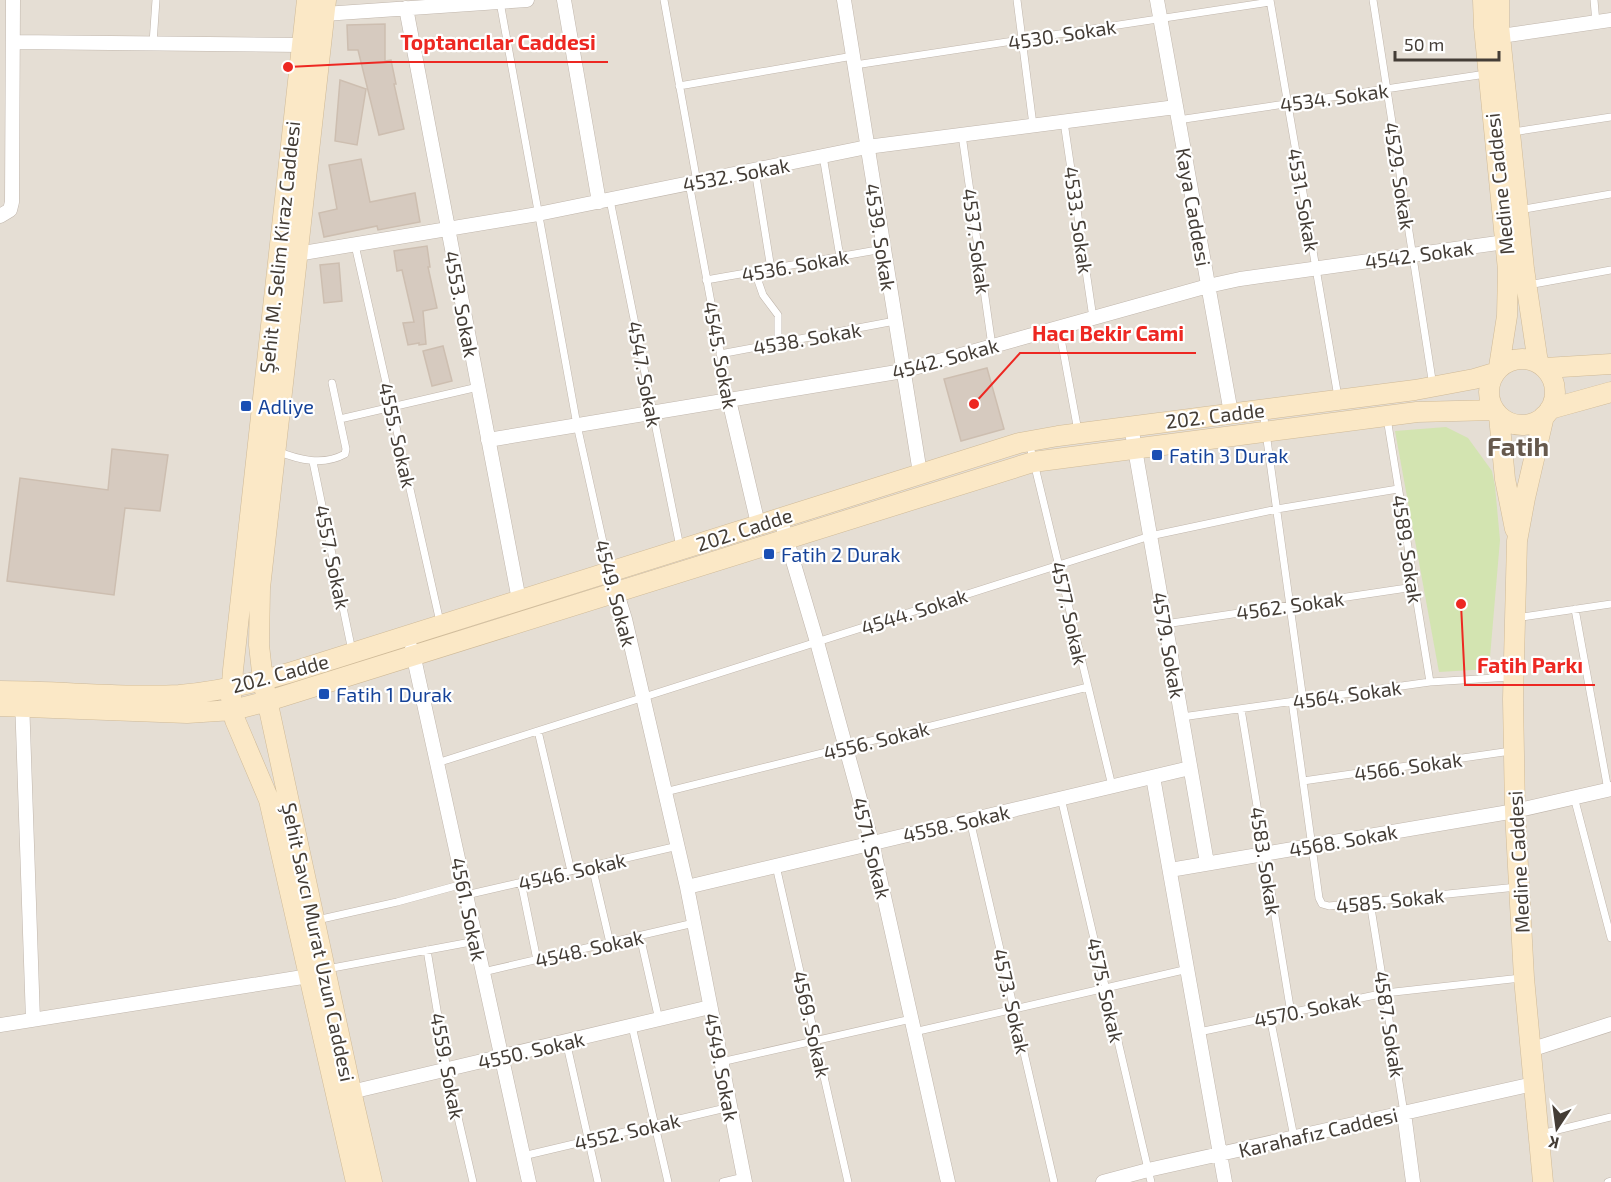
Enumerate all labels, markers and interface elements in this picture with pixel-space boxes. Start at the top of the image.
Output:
street label: 4530. Sokak [1006,14,1118,54]
callout: Toptancılar Caddesi [388,23,608,62]
scale bar [1395,24,1498,62]
text: Toptancılar Caddesi [400,29,596,54]
text: 50 m [1404,33,1444,55]
street label: 4534. Sokak [1278,78,1390,116]
street label: Medine Caddesi [1480,112,1518,256]
street label: Şehit M. Selim Kiraz Caddesi [254,120,305,374]
street label: 4529. Sokak [1380,120,1420,232]
street label: Kaya Caddesi [1172,146,1216,268]
street label: 4531. Sokak [1283,146,1325,254]
street label: 4532. Sokak [681,152,791,196]
street label: 4533. Sokak [1060,165,1098,275]
street label: 4539. Sokak [861,182,901,292]
street label: 4537. Sokak [958,187,996,295]
street label: 4542. Sokak [1363,234,1475,274]
street label: 4536. Sokak [739,244,851,286]
street label: 4553. Sokak [440,249,484,359]
street label: 4545. Sokak [699,299,743,411]
callout: Hacı Bekir Cami [1020,314,1196,353]
street label: 4538. Sokak [751,317,863,359]
street label: 4547. Sokak [623,319,667,429]
text: Hacı Bekir Cami [1032,320,1184,345]
street label: 4542. Sokak [889,332,1001,384]
street label: 4555. Sokak [374,380,422,490]
place label: Adliye [258,394,314,418]
street label: 202. Cadde [1164,397,1266,433]
marker: Adliye [239,399,253,413]
district label: Fatih [1487,430,1549,461]
place label: Fatih 3 Durak [1169,443,1288,467]
marker: Fatih 3 Durak [1150,448,1164,462]
street label: 4589. Sokak [1388,493,1428,605]
street label: 202. Cadde [693,502,795,556]
street label: 4557. Sokak [310,503,356,611]
street label: 4549. Sokak [590,537,642,649]
place label: Fatih 2 Durak [781,542,901,566]
marker: Fatih 2 Durak [762,547,776,561]
street label: 4577. Sokak [1046,559,1094,667]
street label: 4544. Sokak [858,582,970,640]
street label: 4562. Sokak [1235,586,1345,624]
street label: 4579. Sokak [1148,590,1190,700]
callout: Fatih Parkı [1465,646,1595,685]
street label: 202. Cadde [229,649,331,697]
text: Fatih Parkı [1477,652,1583,677]
street label: 4564. Sokak [1291,674,1403,714]
place label: Fatih 1 Durak [336,682,452,706]
marker: Fatih 1 Durak [317,687,331,701]
street label: 4556. Sokak [821,715,931,765]
street label: 4566. Sokak [1352,747,1464,785]
street label: Medine Caddesi [1502,790,1534,934]
street label: 4571. Sokak [848,795,896,901]
street label: 4558. Sokak [900,799,1012,847]
street label: Şehit Savcı Murat Uzun Caddesi [277,800,360,1084]
street label: 4583. Sokak [1246,805,1286,917]
street label: 4568. Sokak [1287,819,1399,861]
street label: 4546. Sokak [516,847,628,895]
street label: 4561. Sokak [446,855,492,963]
street label: 4585. Sokak [1335,882,1445,918]
street label: 4548. Sokak [533,924,645,972]
street label: 4575. Sokak [1082,935,1130,1045]
street label: 4573. Sokak [988,946,1036,1056]
street label: 4569. Sokak [788,968,836,1080]
street label: 4587. Sokak [1370,969,1410,1079]
street label: 4570. Sokak [1252,986,1362,1032]
street label: 4559. Sokak [426,1011,470,1121]
street label: 4549. Sokak [700,1011,744,1123]
street label: 4550. Sokak [475,1026,587,1074]
north arrow [1527,1098,1587,1158]
street label: Karahafız Caddesi [1236,1102,1400,1162]
street label: 4552. Sokak [572,1107,682,1155]
text: K [1546,1133,1561,1154]

